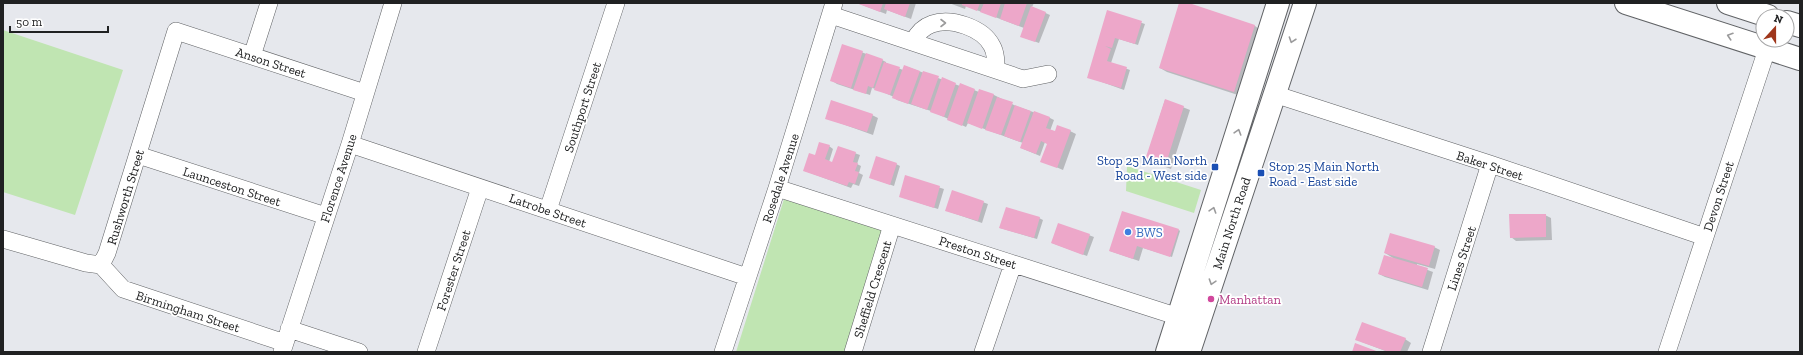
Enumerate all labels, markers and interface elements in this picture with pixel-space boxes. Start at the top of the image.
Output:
scale bar [10,8,108,34]
north arrow [1755,8,1795,48]
text: N [1772,12,1785,27]
text: 50 m [16,15,43,29]
one-way arrow [940,19,946,27]
one-way arrow [1727,33,1734,41]
one-way arrow [1289,36,1297,43]
street label: Anson Street [234,44,308,81]
street label: Southport Street [561,60,604,154]
one-way arrow [1233,129,1242,136]
street label: Florence Avenue [317,132,360,224]
street label: Rosedale Avenue [759,132,802,225]
street label: Rushworth Street [104,147,147,247]
street label: Baker Street [1455,148,1525,183]
place label: Stop 25 Main North Road - West side [1097,153,1208,183]
place label: Stop 25 Main North Road - East side [1269,159,1380,189]
street label: Devon Street [1700,159,1737,233]
marker: Stop 25 Main North Road - West side [1210,162,1220,172]
street label: Launceston Street [181,164,283,209]
marker: Stop 25 Main North Road - East side [1256,168,1266,178]
street label: Main North Road [1210,175,1253,271]
street label: Latrobe Street [507,190,589,231]
one-way arrow [1208,206,1217,213]
street label: Lines Street [1444,224,1479,292]
place label: BWS [1136,225,1163,240]
marker: BWS [1123,227,1133,237]
street label: Forester Street [433,228,474,313]
street label: Preston Street [937,233,1019,272]
street label: Sheffield Crescent [850,238,895,340]
one-way arrow [1208,278,1217,285]
street label: Birmingham Street [134,288,242,335]
place label: Manhattan [1219,292,1282,307]
marker: Manhattan [1206,294,1216,304]

